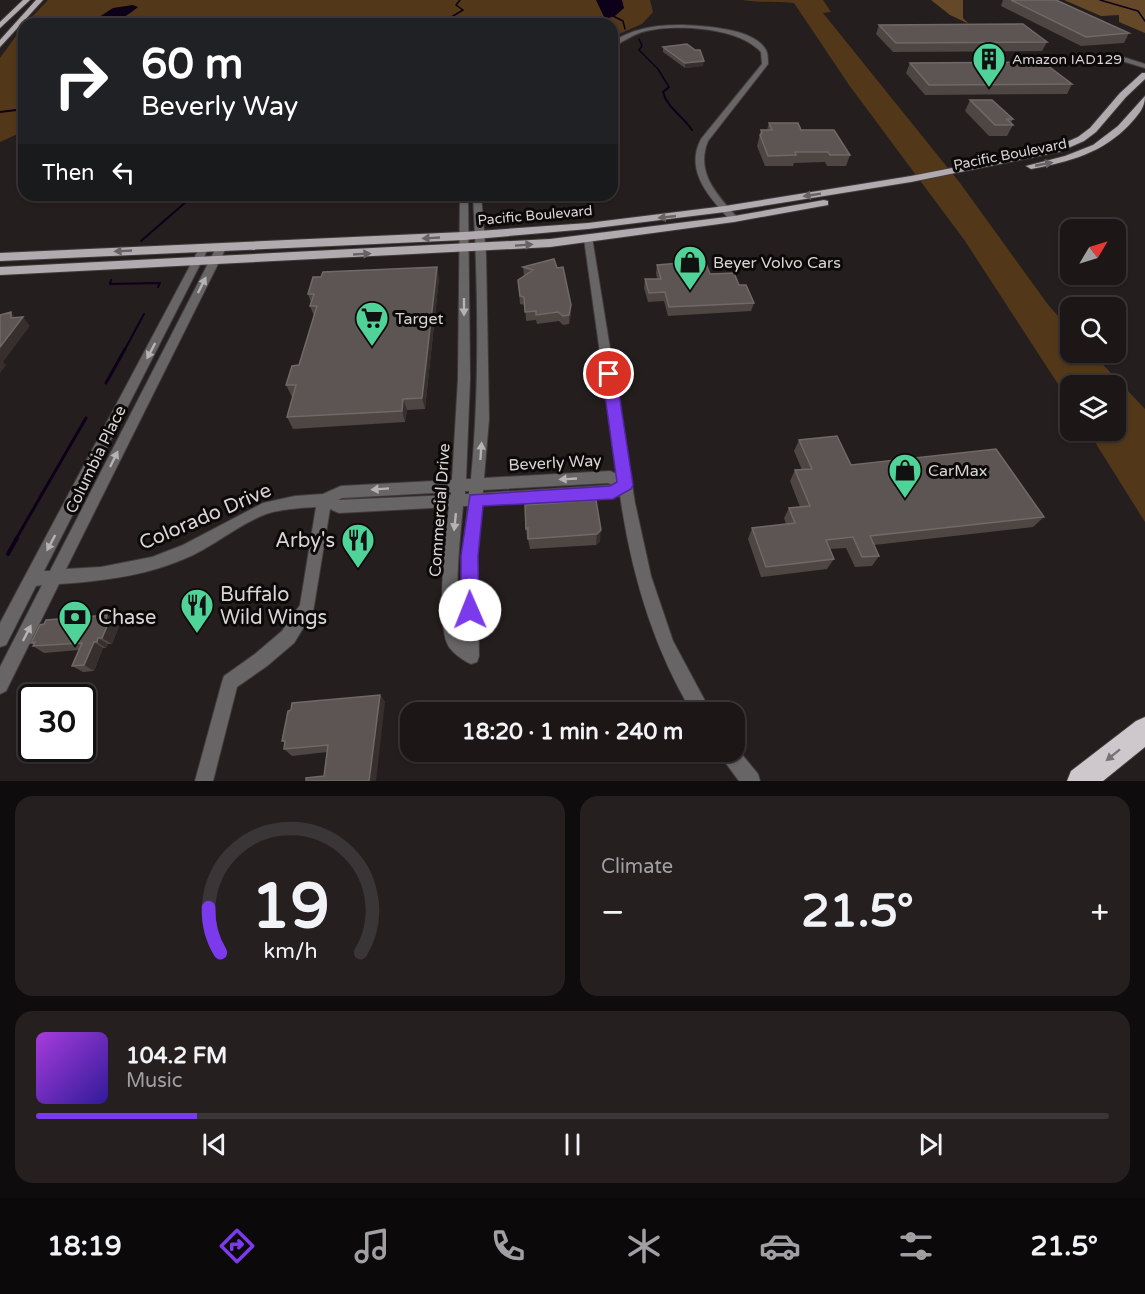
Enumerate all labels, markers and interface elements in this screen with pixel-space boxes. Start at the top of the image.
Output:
text: 60 m [141,39,243,90]
building icon: Amazon IAD129 [971,41,1007,88]
icon: right [42,42,120,120]
place label: Amazon IAD129 [1012,51,1122,68]
text: Beverly Way [141,90,298,123]
street label: Pacific Boulevard [952,135,1068,174]
icon: left [107,156,140,189]
one-way arrow [1034,159,1053,168]
text: Then [42,160,95,186]
one-way arrow [802,190,821,199]
street label: Pacific Boulevard [477,202,593,229]
one-way arrow [657,212,676,221]
north arrow [1060,219,1126,285]
map controls [1060,219,1126,441]
one-way arrow [421,234,440,243]
one-way arrow [515,240,534,249]
shop icon: Beyer Volvo Cars [672,244,708,291]
one-way arrow [114,247,133,256]
one-way arrow [352,249,371,258]
place label: Beyer Volvo Cars [713,253,841,273]
one-way arrow [197,276,207,293]
one-way arrow [459,297,469,316]
button: search [1060,297,1126,363]
supermarket icon: Target [354,300,390,347]
place label: Target [395,309,444,329]
one-way arrow [146,343,156,360]
pin [583,348,634,399]
icon: arrive [592,357,625,390]
button: layers [1060,375,1126,441]
street label: Columbia Place [61,402,131,517]
one-way arrow [476,442,486,461]
street label: Commercial Drive [425,443,455,578]
one-way arrow [109,450,119,467]
street label: Beverly Way [508,451,603,475]
shop icon: CarMax [887,452,923,499]
place label: CarMax [928,461,987,481]
one-way arrow [559,475,578,484]
street label: Colorado Drive [136,478,275,556]
one-way arrow [370,485,389,494]
one-way arrow [450,513,460,532]
restaurant icon: Arby's [340,522,376,569]
place label: Arby's [275,529,335,553]
one-way arrow [47,534,57,552]
position arrow [438,578,502,642]
place label: Buffalo Wild Wings [220,583,327,630]
restaurant icon: Buffalo Wild Wings [179,587,215,634]
bank icon: Chase [57,599,93,646]
place label: Chase [98,606,156,630]
one-way arrow [22,625,31,642]
speed limit sign: 30 [18,684,96,762]
text: 18:20 · 1 min · 240 m [462,719,683,745]
one-way arrow [1105,749,1121,762]
text: Climate [601,855,673,879]
text: 19 [251,870,329,945]
text: 21.5° [801,885,914,939]
text: − [601,893,625,932]
text: + [1090,893,1109,932]
text: km/h [263,938,317,964]
text: 104.2 FM [126,1043,227,1069]
text: Music [126,1069,182,1093]
icon: previous [198,1128,231,1161]
icon: pause [556,1128,589,1161]
icon: next [914,1128,947,1161]
icon: directions [216,1225,258,1267]
icon: music [351,1225,393,1267]
icon: phone [487,1225,529,1267]
icon: climate [623,1225,665,1267]
icon: car [759,1225,801,1267]
icon: filters [895,1225,937,1267]
text: 18:19 [47,1230,122,1263]
text: 21.5° [1030,1230,1098,1263]

